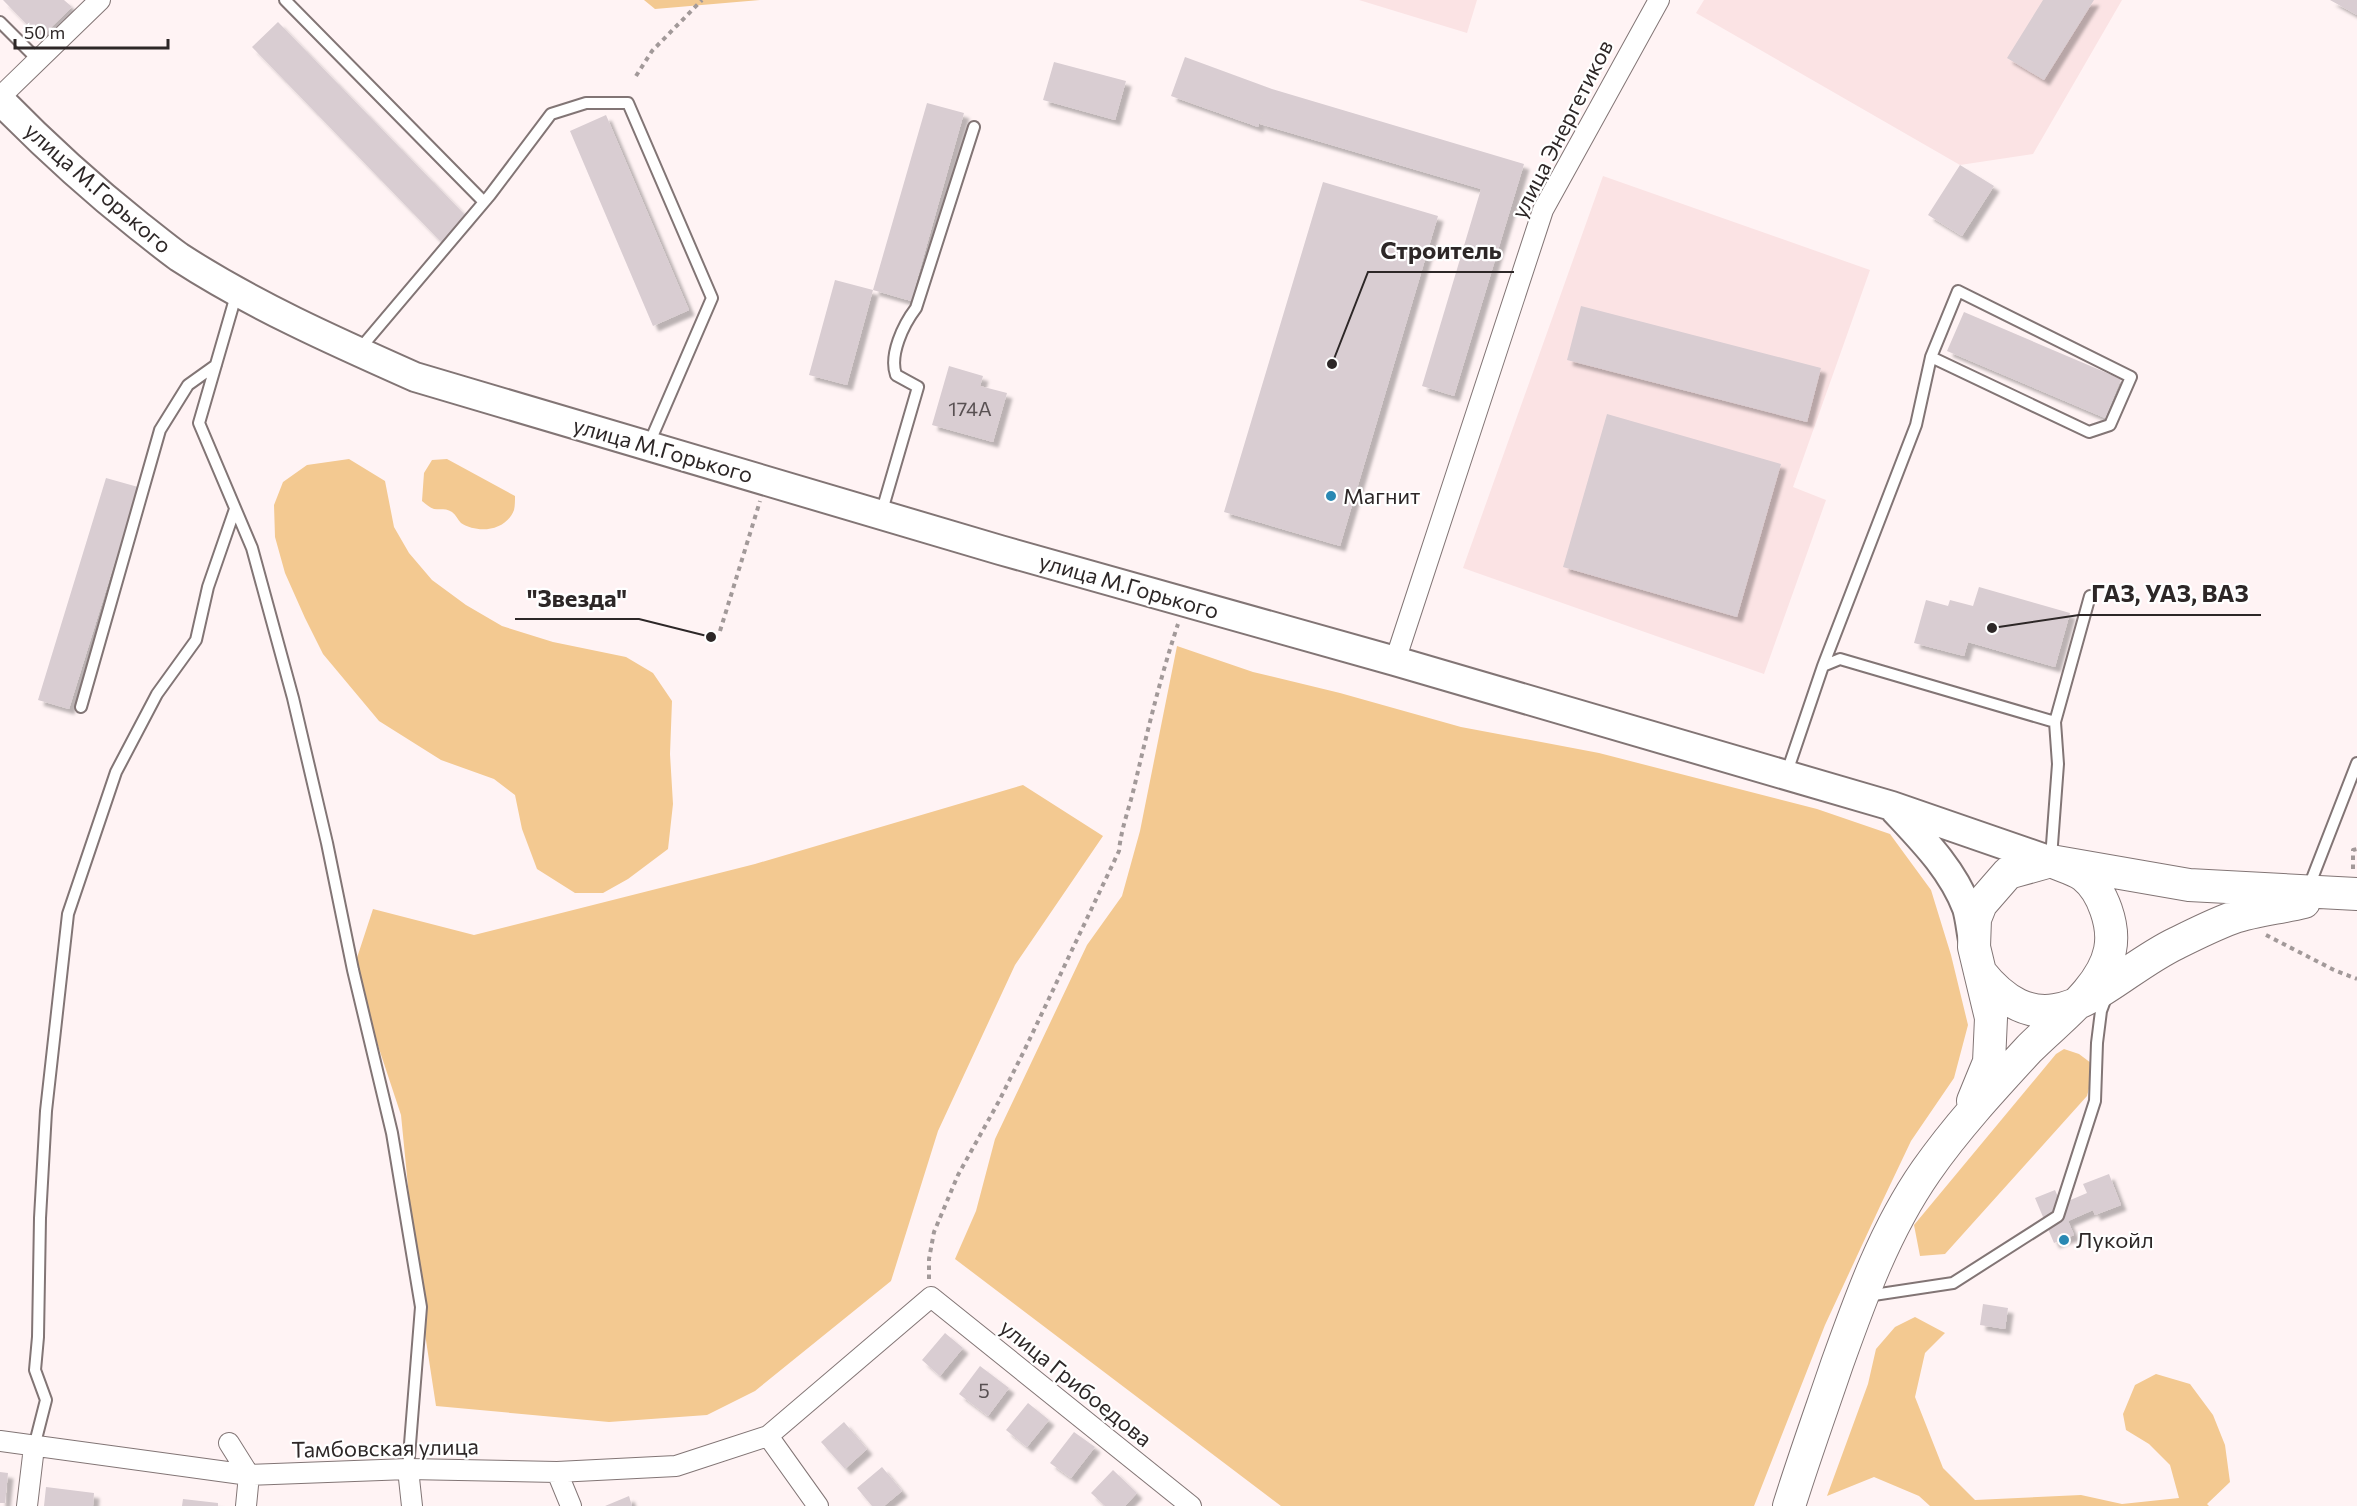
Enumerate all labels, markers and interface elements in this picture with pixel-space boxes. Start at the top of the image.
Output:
scale bar [15,12,168,50]
text: 50 m [24,21,65,43]
street label: улица Энергетиков [1505,35,1618,223]
street label: улица М.Горького [19,117,177,259]
callout: Строитель [1368,230,1514,272]
text: Строитель [1380,235,1502,264]
house number: 174А [948,396,992,420]
street label: улица М.Горького [570,411,756,488]
place label: Магнит [1343,482,1420,509]
marker: Магнит [1324,489,1338,503]
street label: улица М.Горького [1036,547,1222,624]
callout: ГАЗ, УАЗ, ВАЗ [2079,573,2261,615]
callout: "Звезда" [515,577,639,619]
text: ГАЗ, УАЗ, ВАЗ [2091,578,2249,607]
text: "Звезда" [527,583,627,612]
place label: Лукойл [2076,1226,2154,1253]
marker: Лукойл [2057,1233,2071,1247]
street label: улица Грибоедова [995,1313,1158,1452]
house number: 5 [978,1378,990,1402]
street label: Тамбовская улица [291,1432,479,1463]

